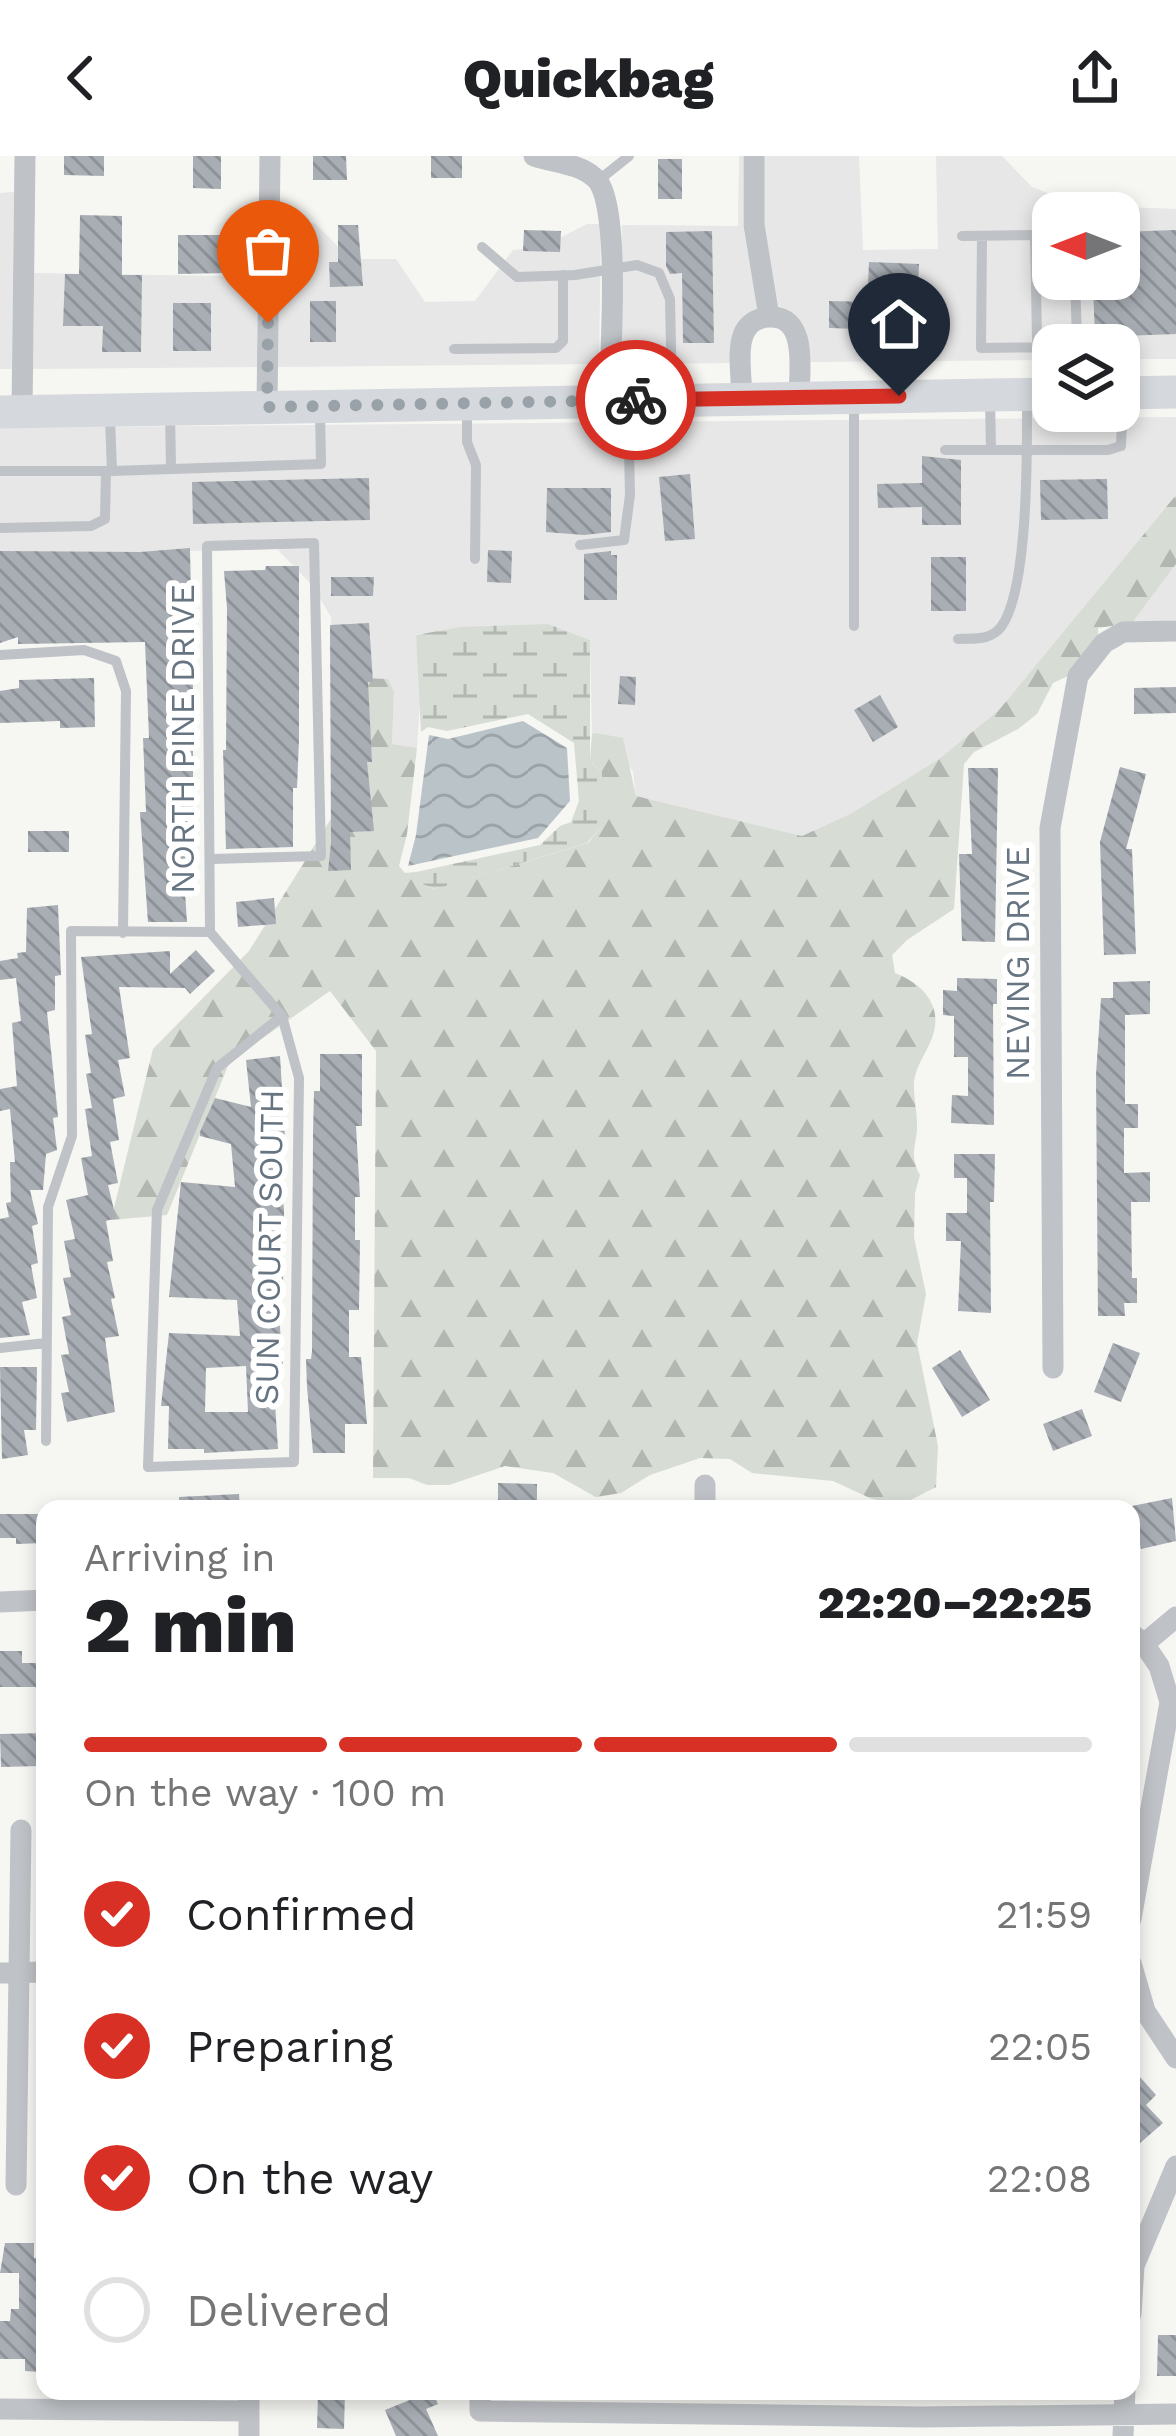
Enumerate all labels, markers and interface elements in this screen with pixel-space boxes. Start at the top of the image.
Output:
icon: back [48,45,114,111]
icon: share [1062,45,1128,111]
text: Quickbag [463,47,713,110]
north arrow [1032,192,1140,300]
map controls [1032,192,1140,432]
pin [217,200,319,323]
icon: bag [235,218,301,284]
pin [848,273,950,396]
icon: home [866,291,932,357]
button: layers [1032,324,1140,432]
courier [576,340,696,460]
icon: bike [603,367,669,433]
street label: NORTH PINE DRIVE [163,584,202,894]
street label: NEVING DRIVE [998,846,1037,1080]
street label: SUN COURT SOUTH [247,1089,291,1405]
text: Arriving in [84,1535,275,1580]
text: 22:20–22:25 [817,1576,1092,1629]
text: 2 min [84,1579,297,1671]
text: On the way · 100 m [84,1770,446,1815]
icon: check [84,1881,150,1947]
text: Confirmed [186,1888,417,1941]
text: 21:59 [996,1892,1092,1937]
icon: check [84,2013,150,2079]
text: Preparing [186,2020,393,2073]
text: 22:05 [988,2024,1092,2069]
icon: check [84,2145,150,2211]
text: On the way [186,2152,433,2205]
text: 22:08 [987,2156,1092,2201]
text: Delivered [186,2284,391,2337]

